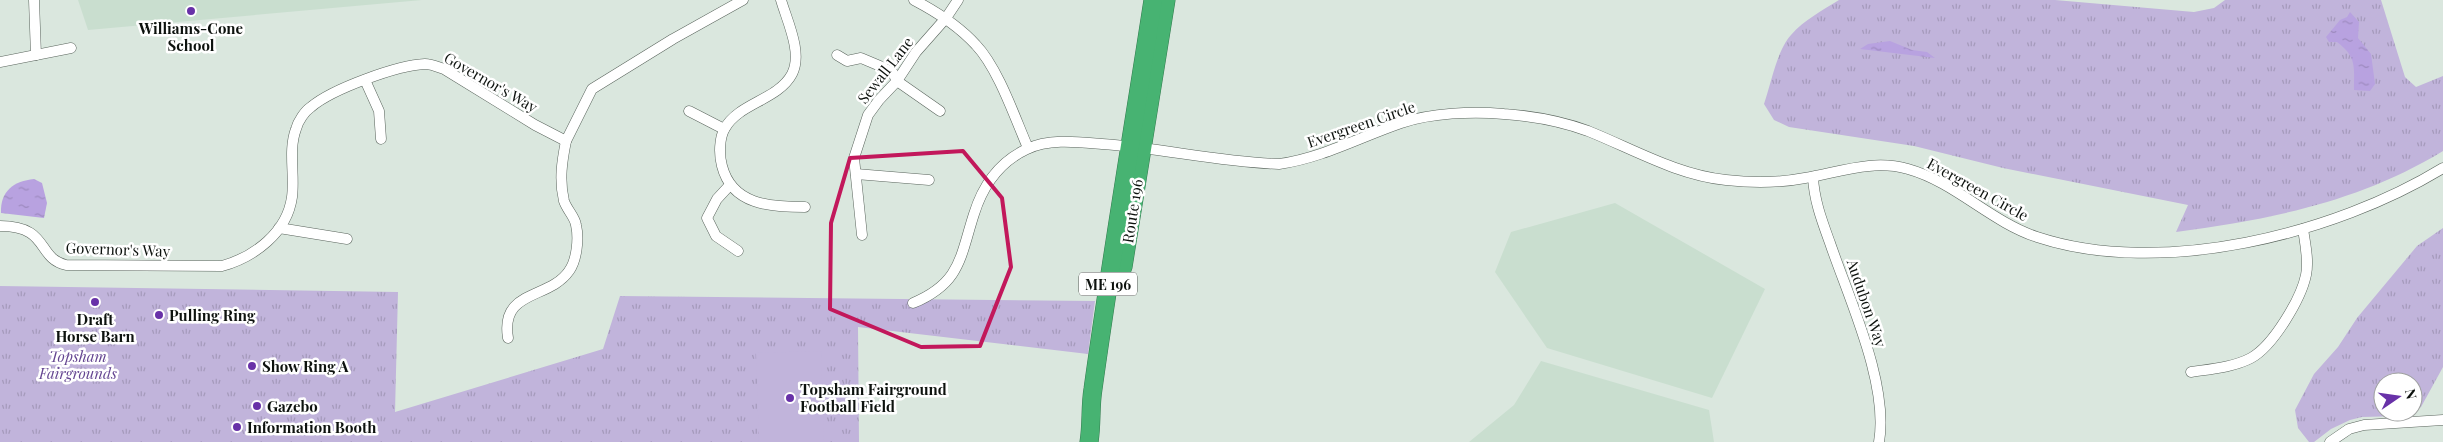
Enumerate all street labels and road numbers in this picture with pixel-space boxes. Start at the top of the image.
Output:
street label: Sewall Lane [853,32,917,108]
street label: Governor's Way [441,47,542,117]
street label: Evergreen Circle [1304,96,1418,152]
street label: Evergreen Circle [1924,153,2032,225]
street label: Route 196 [1117,177,1147,244]
street label: Governor's Way [65,237,171,261]
street label: Audubon Way [1842,255,1892,350]
road number: ME 196 [1079,272,1137,296]

